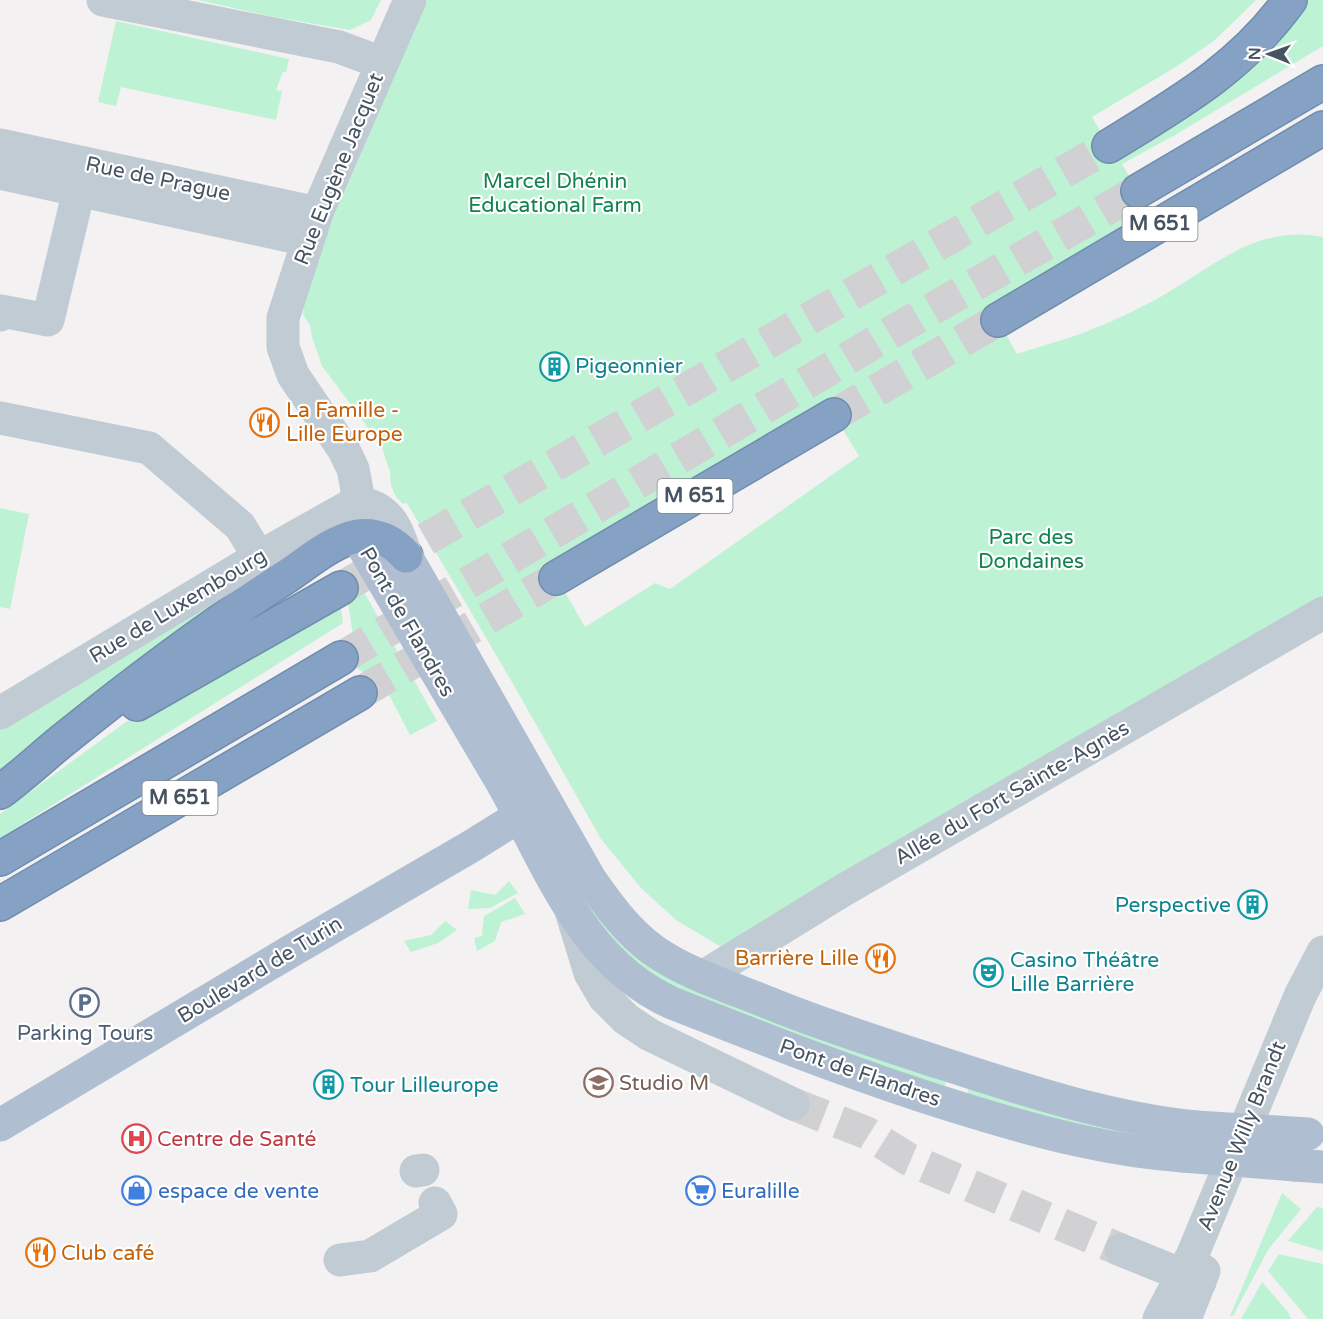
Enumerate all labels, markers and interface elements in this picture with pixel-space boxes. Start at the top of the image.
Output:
north arrow [1239,24,1299,84]
text: N [1245,47,1265,60]
street label: Rue Eugène Jacquet [289,69,389,269]
street label: Rue de Prague [83,151,233,207]
park label: Marcel Dhénin Educational Farm [468,169,642,218]
road number: M 651 [1122,207,1198,241]
building icon: Pigeonnier [538,350,570,382]
place label: Pigeonnier [575,354,683,379]
place label: La Famille - Lille Europe [286,398,403,447]
restaurant icon: La Famille - Lille Europe [249,406,281,438]
road number: M 651 [658,479,732,513]
park label: Parc des Dondaines [978,525,1084,574]
street label: Rue de Luxembourg [85,543,271,669]
street label: Pont de Flandres [354,543,460,701]
street label: Allée du Fort Sainte-Agnès [890,715,1134,871]
road number: M 651 [142,781,218,815]
building icon: Perspective [1236,889,1268,921]
place label: Perspective [1115,893,1231,918]
street label: Boulevard de Turin [173,911,347,1029]
restaurant icon: Barrière Lille [864,942,896,974]
place label: Barrière Lille [735,946,859,971]
place label: Casino Théâtre Lille Barrière [1010,948,1159,997]
theatre icon: Casino Théâtre Lille Barrière [973,956,1005,988]
parking icon: Parking Tours [69,986,101,1018]
place label: Parking Tours [17,1021,153,1046]
street label: Pont de Flandres [776,1034,944,1112]
street label: Avenue Willy Brandt [1193,1037,1291,1235]
school or university icon: Studio M [582,1067,614,1099]
building icon: Tour Lilleurope [313,1069,345,1101]
place label: Studio M [619,1071,709,1096]
place label: Tour Lilleurope [350,1073,499,1098]
hospital icon: Centre de Santé [120,1123,152,1155]
place label: Centre de Santé [157,1127,317,1152]
shop icon: espace de vente [121,1175,153,1207]
supermarket icon: Euralille [684,1175,716,1207]
place label: espace de vente [158,1179,319,1204]
place label: Euralille [721,1179,800,1204]
restaurant icon: Club café [24,1237,56,1269]
place label: Club café [61,1241,154,1266]

